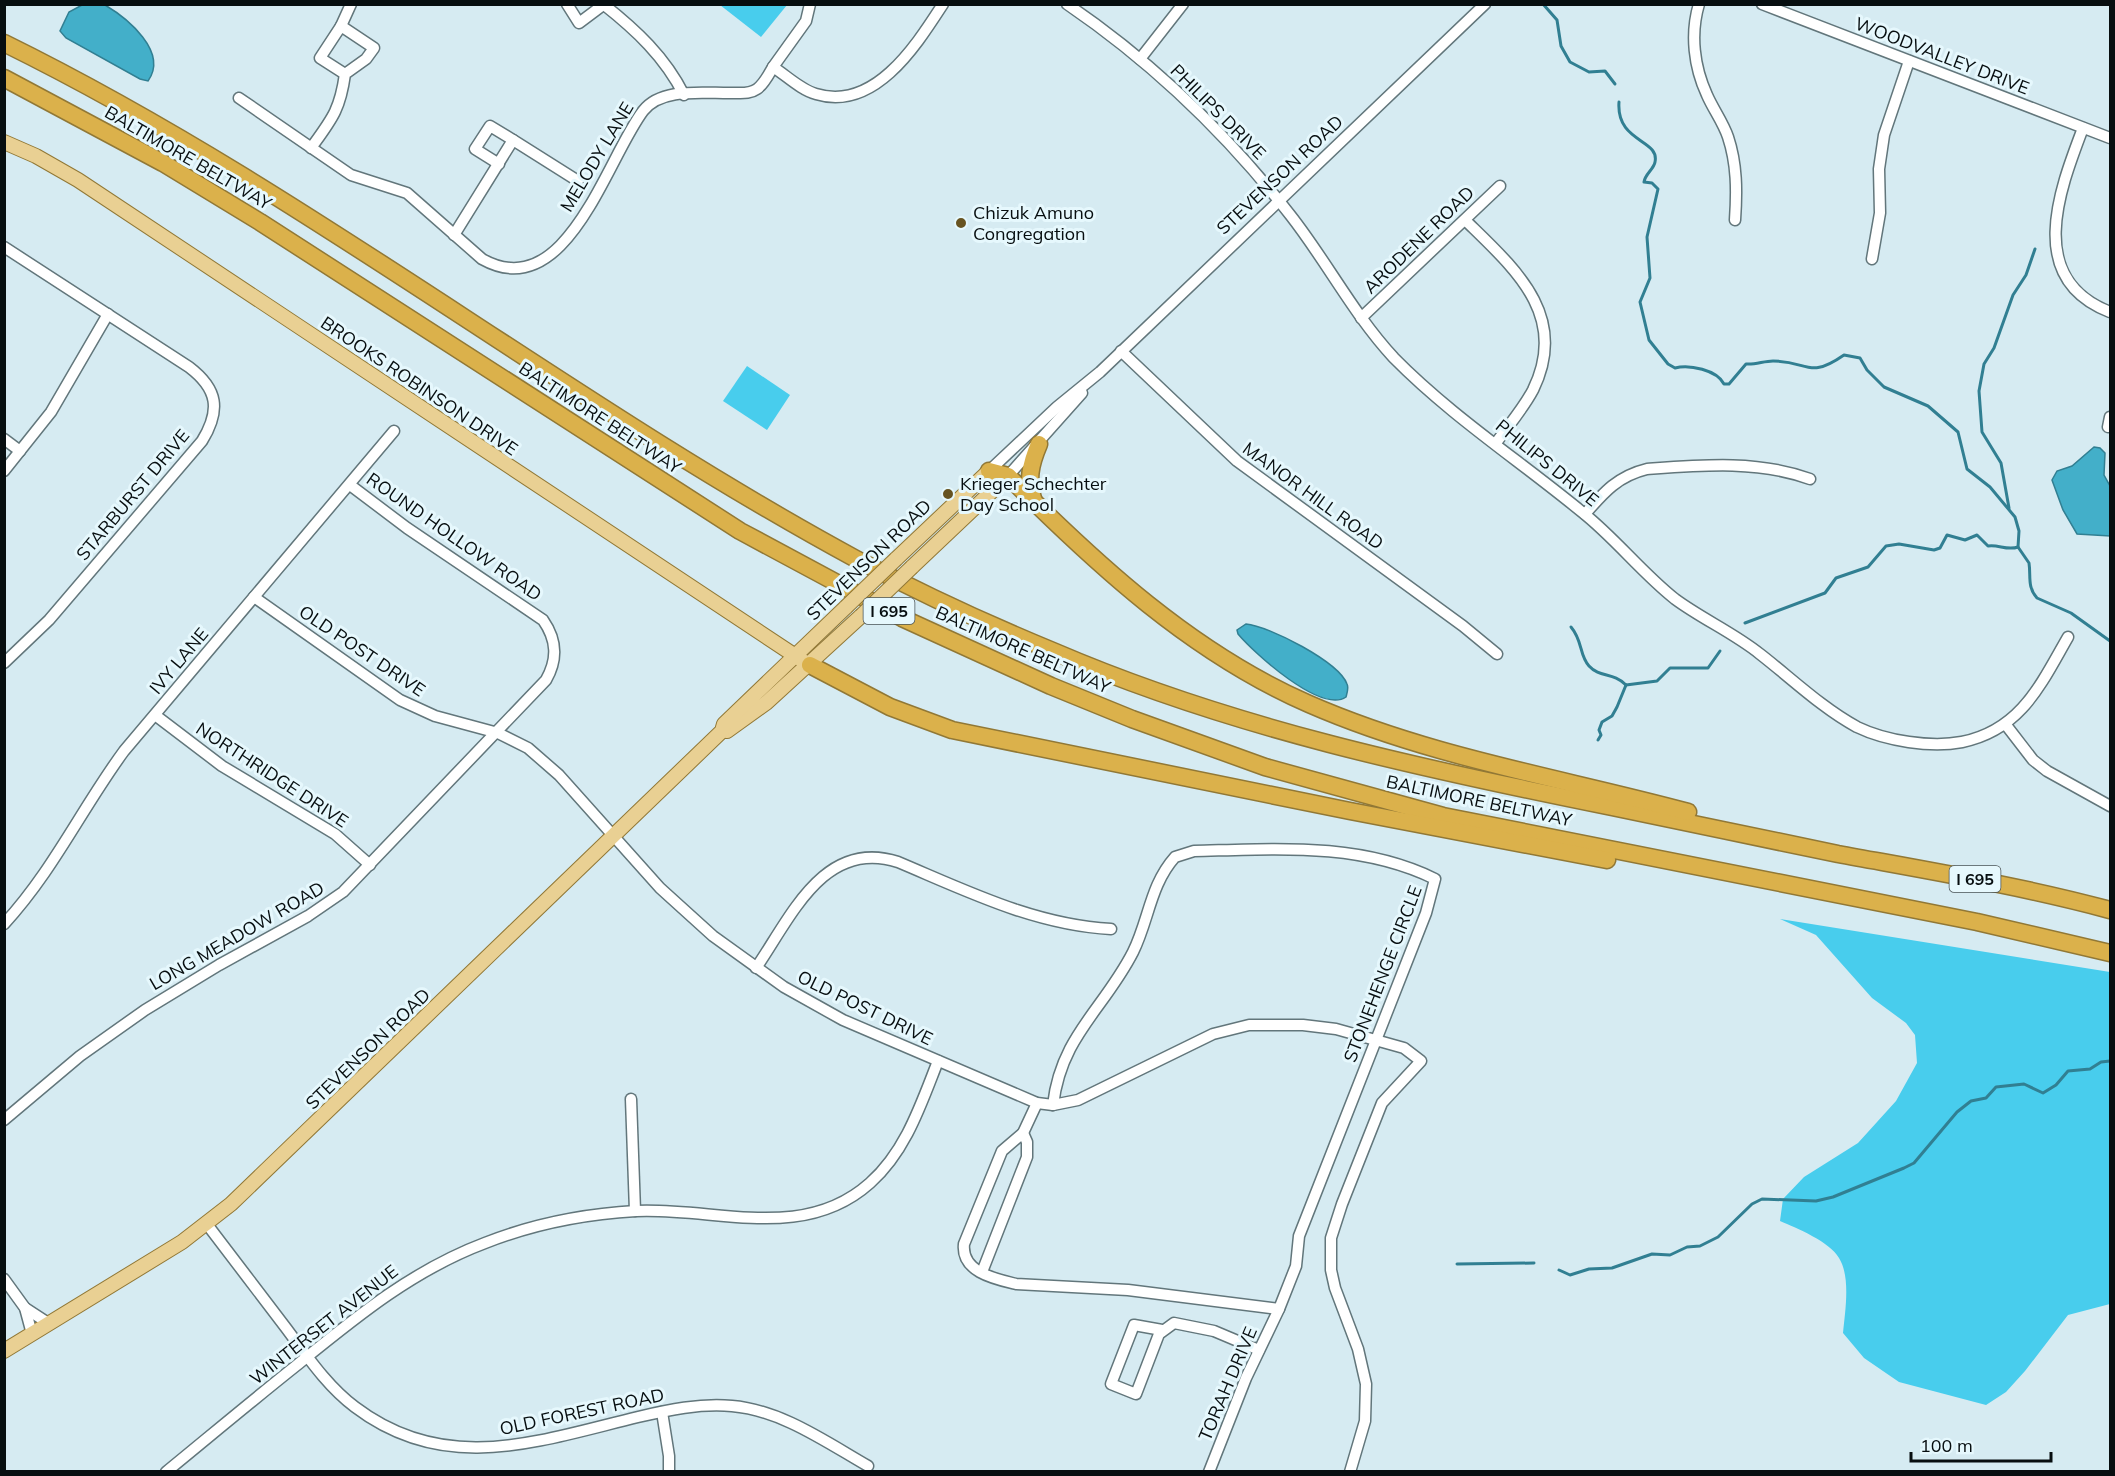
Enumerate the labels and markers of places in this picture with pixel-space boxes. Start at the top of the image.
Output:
place label: Chizuk Amuno Congregation [973,201,1094,245]
marker: Chizuk Amuno Congregation [954,216,968,230]
place label: Krieger Schechter Day School [960,472,1107,516]
marker: Krieger Schechter Day School [941,487,955,501]

